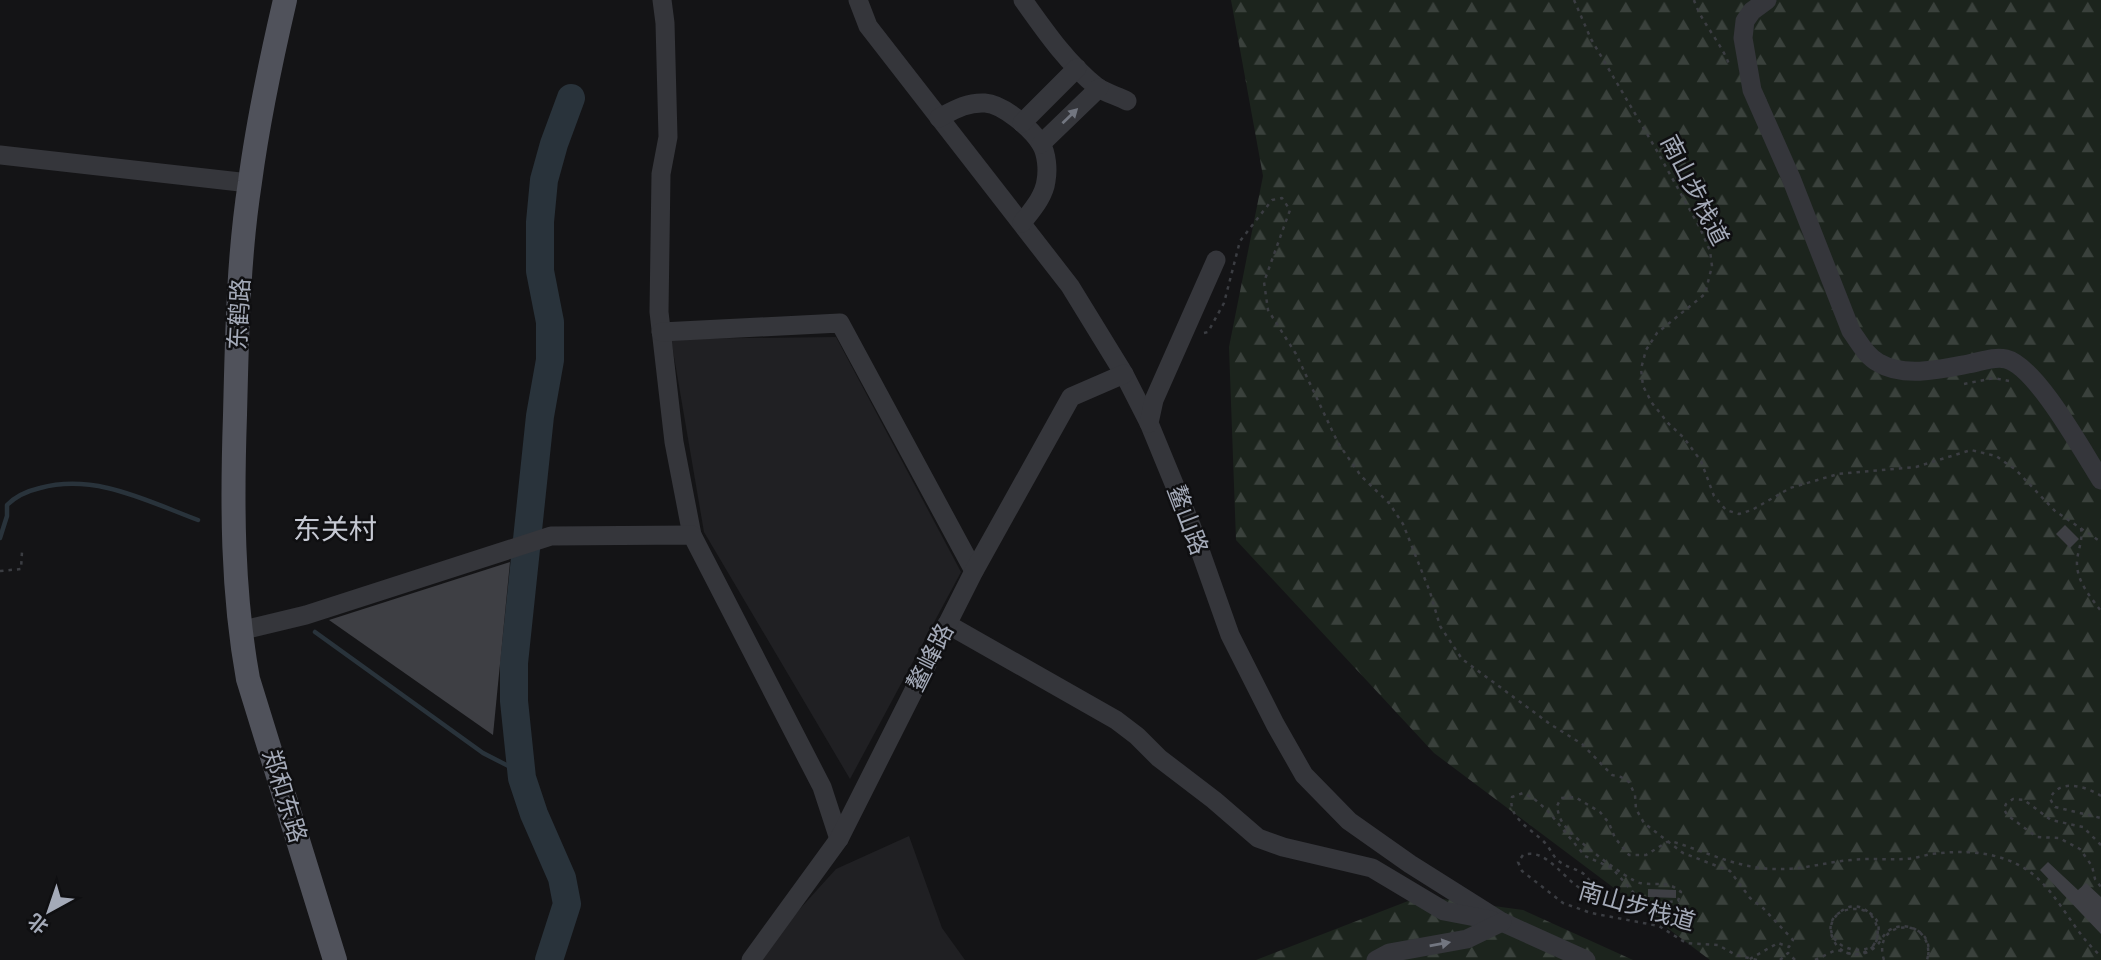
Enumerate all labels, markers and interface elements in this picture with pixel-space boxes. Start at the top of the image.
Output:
one-way arrow [1061,108,1078,124]
street label: 南山步栈道 [1653,129,1737,251]
street label: 东鹤路 [221,277,257,351]
street label: 鳌山路 [1160,480,1216,560]
district label: 东关村 [293,510,377,549]
street label: 鳌峰路 [899,617,961,697]
street label: 郑和东路 [255,745,315,847]
street label: 南山步栈道 [1575,874,1699,938]
north arrow [14,876,84,946]
text: 北 [22,907,54,940]
one-way arrow [1429,938,1451,949]

